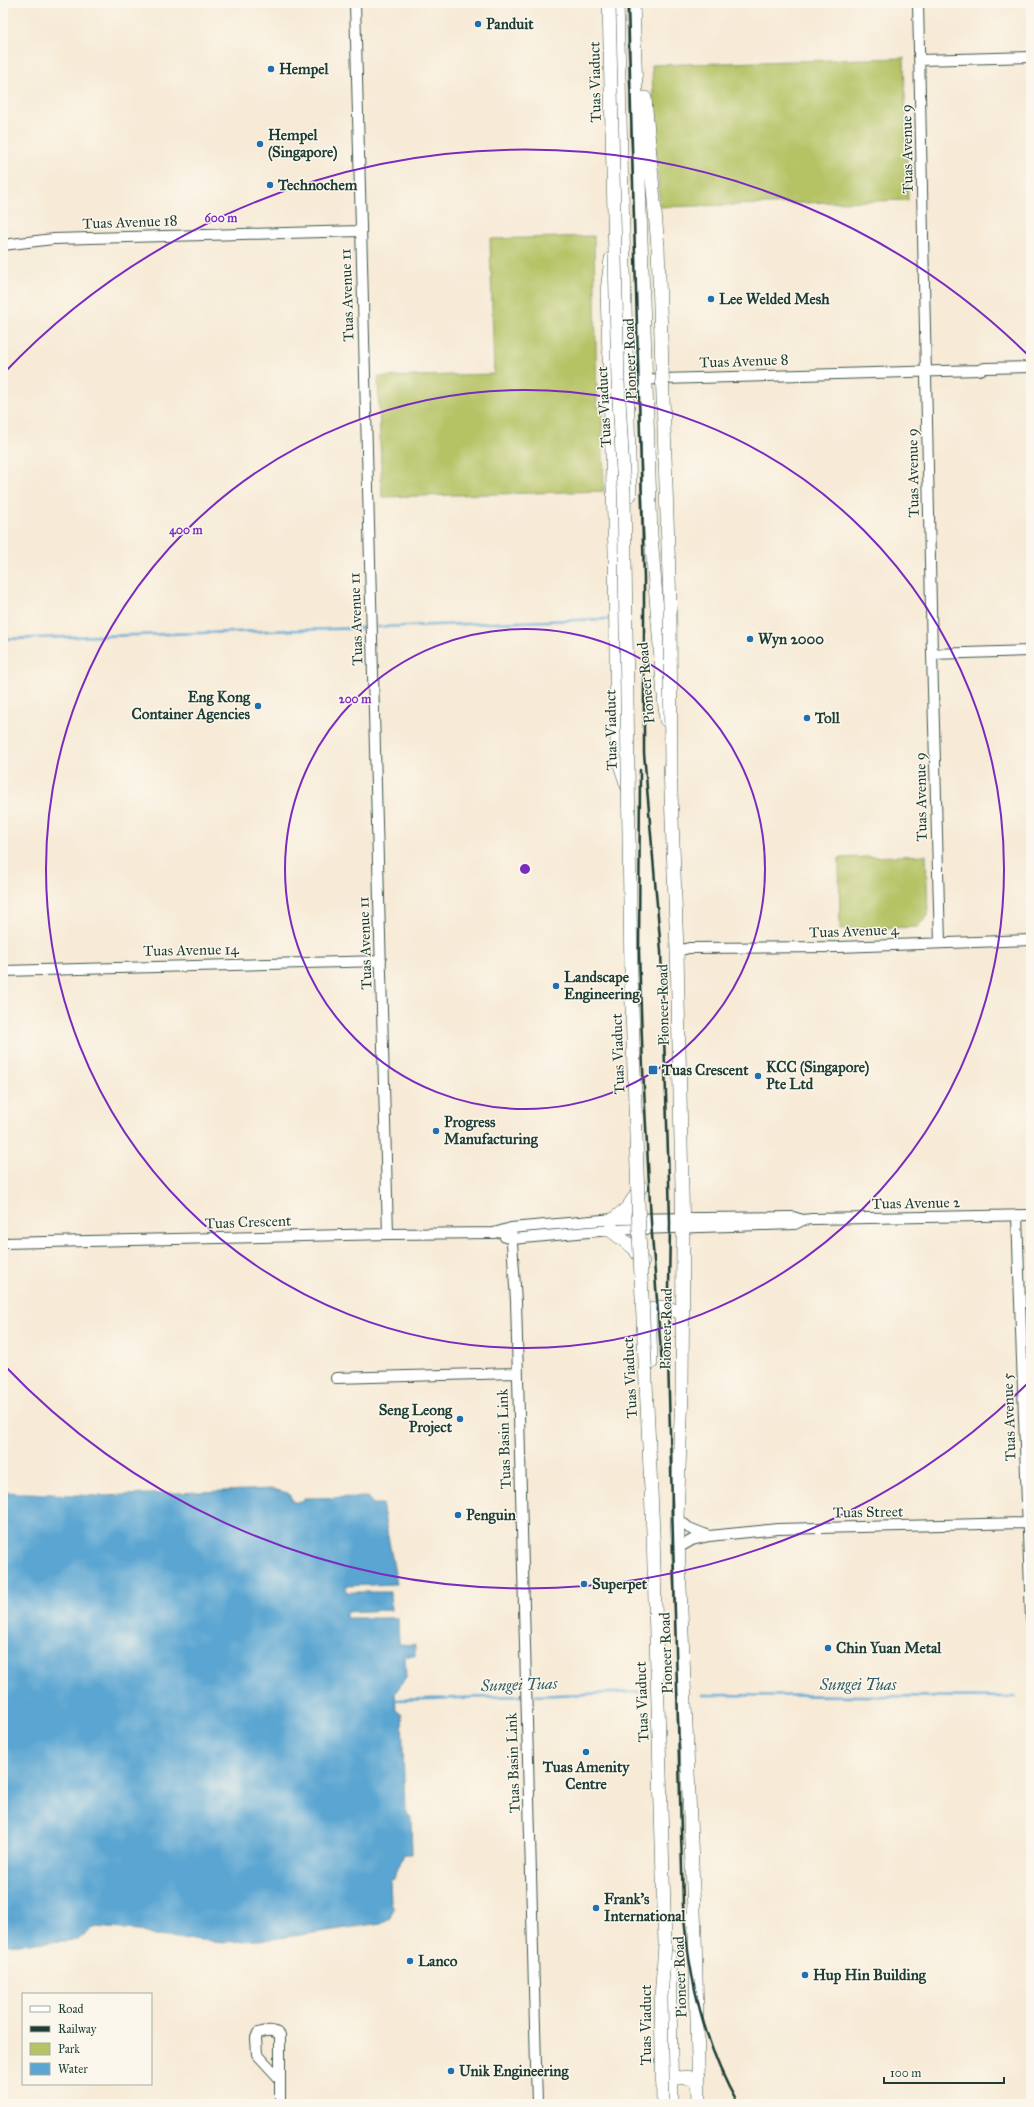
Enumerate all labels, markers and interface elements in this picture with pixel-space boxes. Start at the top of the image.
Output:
place label: Panduit [486,15,534,33]
marker: Panduit [473,19,483,29]
street label: Tuas Viaduct [585,41,605,123]
place label: Hempel [279,60,329,79]
marker: Hempel [266,64,276,74]
street label: Tuas Avenue 9 [897,104,917,194]
place label: Hempel (Singapore) [268,126,337,162]
marker: Hempel (Singapore) [255,139,265,149]
place label: Technochem [277,176,358,194]
marker: Technochem [265,180,275,190]
street label: Tuas Avenue 18 [82,211,178,233]
text: 600 m [205,211,238,225]
street label: Tuas Avenue 11 [336,248,358,342]
place label: Lee Welded Mesh [719,290,830,308]
marker: Lee Welded Mesh [706,294,716,304]
street label: Pioneer Road [620,317,640,400]
street label: Tuas Avenue 8 [699,350,789,372]
street label: Tuas Viaduct [593,365,615,448]
street label: Tuas Avenue 9 [903,428,923,518]
text: 400 m [169,523,204,538]
street label: Tuas Avenue 11 [345,572,367,666]
place label: Wyn 2000 [758,630,824,649]
marker: Wyn 2000 [745,634,755,644]
street label: Pioneer Road [633,641,659,724]
place label: Eng Kong Container Agencies [132,688,251,724]
street label: Tuas Viaduct [601,689,621,771]
text: 200 m [339,692,372,706]
marker: Eng Kong Container Agencies [253,701,263,711]
place label: Toll [814,709,841,727]
marker: Toll [802,713,812,723]
street label: Tuas Avenue 9 [911,752,931,842]
centre of rings [518,862,532,876]
street label: Tuas Avenue 11 [354,896,376,990]
street label: Tuas Avenue 4 [809,920,900,942]
street label: Tuas Avenue 14 [143,940,240,960]
street label: Pioneer Road [653,964,673,1046]
place label: Landscape Engineering [564,968,640,1004]
marker: Landscape Engineering [551,981,561,991]
street label: Tuas Viaduct [608,1012,628,1095]
place label: KCC (Singapore) Pte Ltd [766,1058,869,1093]
place label: Tuas Crescent [661,1061,749,1079]
marker: Tuas Crescent [647,1064,659,1076]
marker: KCC (Singapore) Pte Ltd [753,1071,763,1081]
place label: Progress Manufacturing [444,1113,539,1149]
marker: Progress Manufacturing [431,1126,441,1136]
street label: Tuas Avenue 2 [871,1193,961,1213]
street label: Tuas Crescent [204,1211,292,1233]
street label: Pioneer Road [656,1288,676,1370]
street label: Tuas Viaduct [619,1336,641,1419]
street label: Tuas Avenue 5 [998,1373,1020,1461]
street label: Tuas Basin Link [493,1388,515,1490]
place label: Seng Leong Project [379,1401,453,1437]
marker: Seng Leong Project [455,1414,465,1424]
street label: Tuas Street [833,1502,904,1522]
place label: Penguin [466,1506,517,1525]
marker: Penguin [453,1510,463,1520]
place label: Superpet [592,1575,648,1594]
marker: Superpet [579,1579,589,1589]
street label: Pioneer Road [656,1611,676,1694]
place label: Chin Yuan Metal [836,1639,942,1657]
marker: Chin Yuan Metal [823,1643,833,1653]
street label: Tuas Viaduct [632,1660,652,1743]
water label: Sungei Tuas [479,1674,558,1695]
water label: Sungei Tuas [819,1675,897,1694]
street label: Tuas Basin Link [502,1712,524,1814]
marker: Tuas Amenity Centre [581,1747,591,1757]
place label: Tuas Amenity Centre [542,1758,630,1793]
place label: Frank's International [604,1890,687,1925]
marker: Frank's International [591,1903,601,1913]
street label: Pioneer Road [670,1935,690,2018]
place label: Lanco [418,1952,458,1970]
marker: Lanco [405,1956,415,1966]
place label: Hup Hin Building [813,1966,927,1985]
marker: Hup Hin Building [800,1970,810,1980]
street label: Tuas Viaduct [637,1984,655,2066]
legend [22,1993,152,2085]
text: Road [58,2002,84,2016]
text: Railway [58,2022,97,2036]
text: Park [58,2042,80,2056]
scale bar [884,2059,1004,2085]
text: Water [58,2062,88,2076]
place label: Unik Engineering [459,2062,569,2081]
marker: Unik Engineering [446,2066,456,2076]
text: 100 m [890,2066,921,2080]

